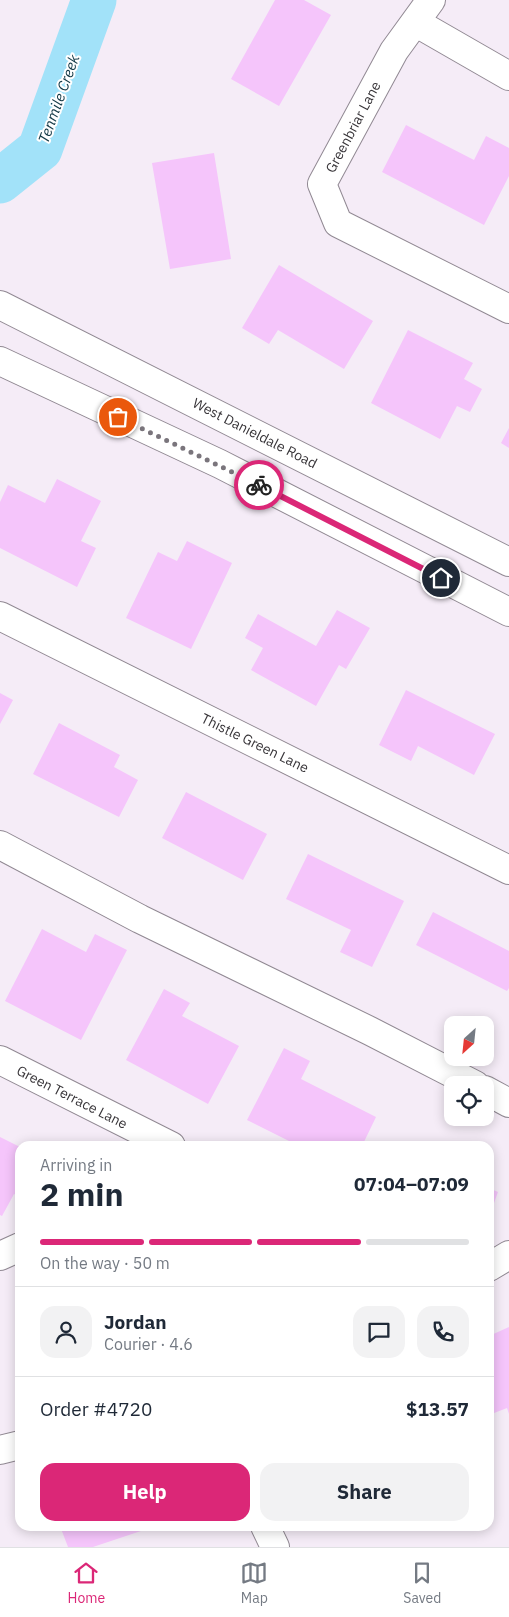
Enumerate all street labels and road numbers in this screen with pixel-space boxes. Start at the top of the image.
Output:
street label: Greenbriar Lane [321,78,385,176]
street label: West Danieldale Road [190,394,320,472]
street label: Thistle Green Lane [198,709,312,777]
street label: Green Terrace Lane [14,1061,131,1133]

